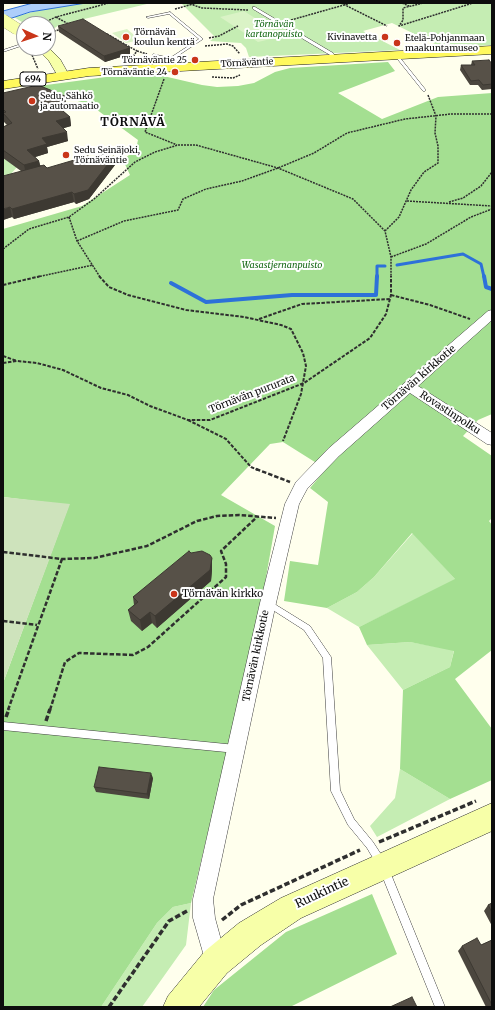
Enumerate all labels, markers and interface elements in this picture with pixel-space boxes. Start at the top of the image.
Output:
north arrow [16,16,56,56]
park label: Törnävän kartanopuisto [245,19,303,40]
place label: Törnävän koulun kenttä [134,27,195,48]
text: N [40,32,54,41]
marker: Törnävän koulun kenttä [121,32,131,42]
place label: Kivinavetta [327,32,377,42]
marker: Kivinavetta [380,32,390,42]
place label: Etelä-Pohjanmaan maakuntamuseo [405,33,485,54]
marker: Etelä-Pohjanmaan maakuntamuseo [392,38,402,48]
place label: Törnäväntie 25 [122,55,187,65]
marker: Törnäväntie 25 [190,55,200,65]
street label: Törnäväntie [220,56,274,70]
place label: Törnäväntie 24 [101,67,167,77]
marker: Törnäväntie 24 [170,67,180,77]
road number: 694 [20,72,46,86]
place label: Sedu, Sähkö ja automaatio [40,91,99,112]
marker: Sedu, Sähkö ja automaatio [27,96,37,106]
district label: TÖRNÄVÄ [100,116,166,130]
place label: Sedu Seinäjoki, Törnäväntie [74,145,140,166]
marker: Sedu Seinäjoki, Törnäväntie [61,150,71,160]
park label: Wasastjernanpuisto [242,260,322,270]
street label: Törnävän kirkkotie [380,343,458,413]
street label: Törnävän pururata [207,372,297,416]
street label: Rovastinpolku [417,389,483,437]
place label: Törnävän kirkko [182,588,263,600]
marker: Törnävän kirkko [169,589,179,599]
street label: Törnävän kirkkotie [240,609,272,703]
street label: Ruukintie [293,874,351,912]

